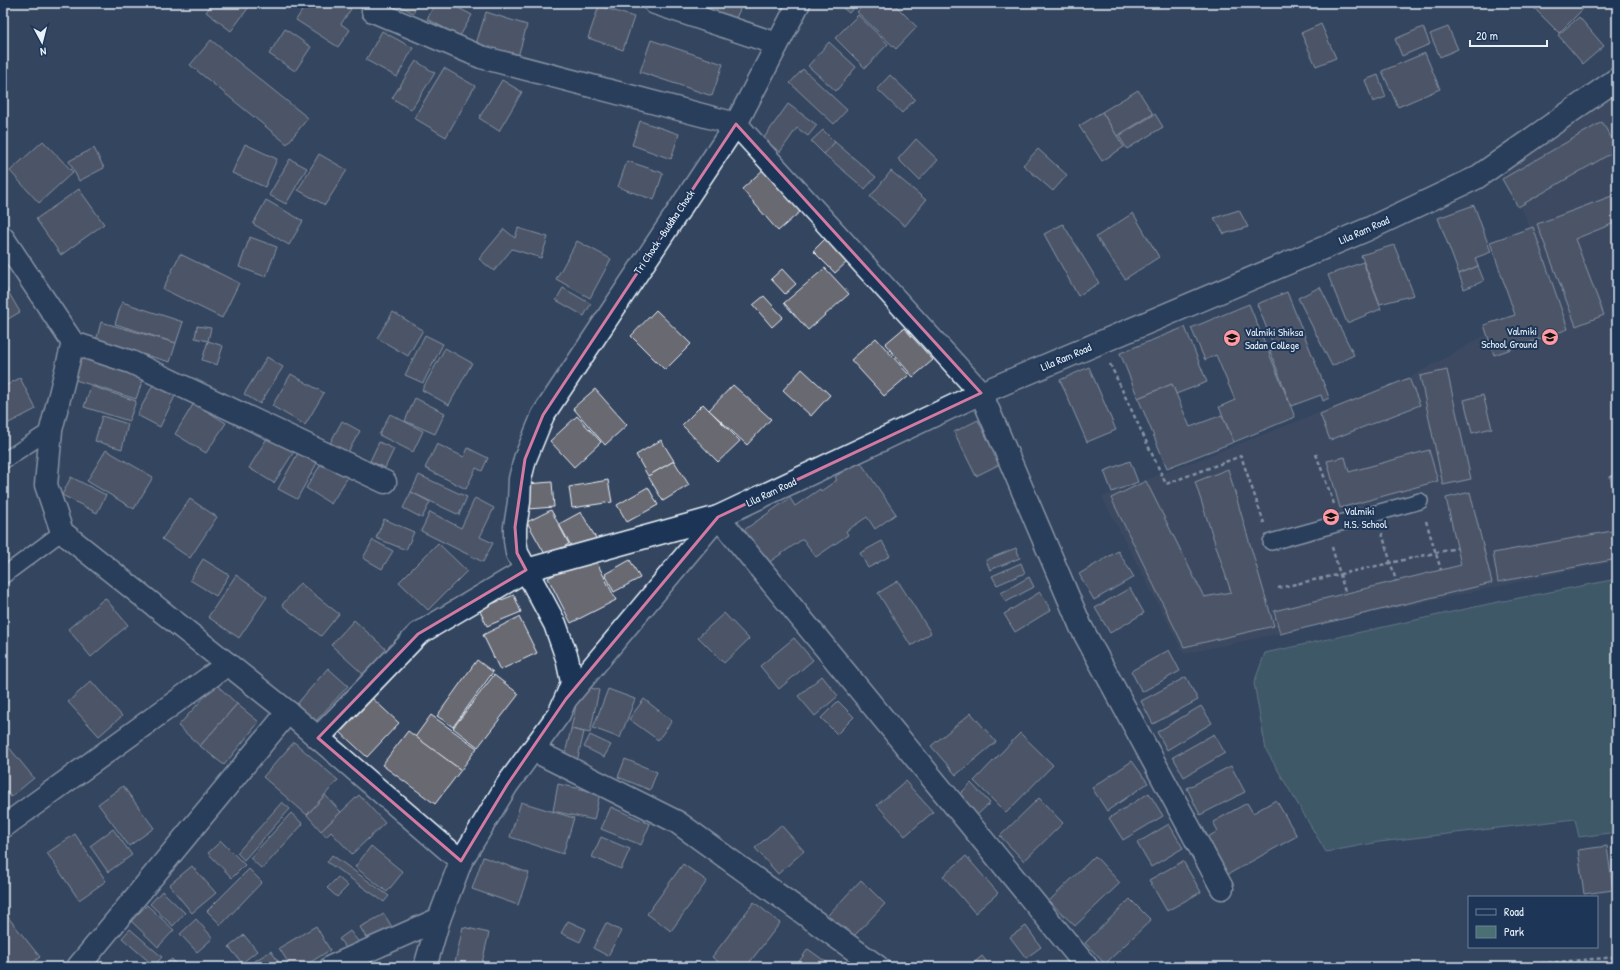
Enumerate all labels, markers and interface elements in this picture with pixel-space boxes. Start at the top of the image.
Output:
north arrow [22,22,62,62]
scale bar [1470,22,1547,48]
text: 20 m [1476,27,1498,44]
text: N [39,45,47,59]
street label: Tri Chock -Buddha Chock [630,187,698,277]
street label: Lila Ram Road [1337,212,1392,247]
place label: Valmiki School Ground [1481,324,1538,351]
place label: Valmiki Shiksa Sadan College [1245,325,1304,352]
school or university icon: Valmiki School Ground [1540,327,1560,347]
school or university icon: Valmiki Shiksa Sadan College [1222,328,1242,348]
street label: Lila Ram Road [1039,340,1094,374]
street label: Lila Ram Road [744,474,799,510]
place label: Valmiki H.S. School [1344,504,1387,531]
school or university icon: Valmiki H.S. School [1321,507,1341,527]
legend [1468,896,1598,948]
text: Road [1504,903,1524,920]
text: Park [1504,923,1524,940]

